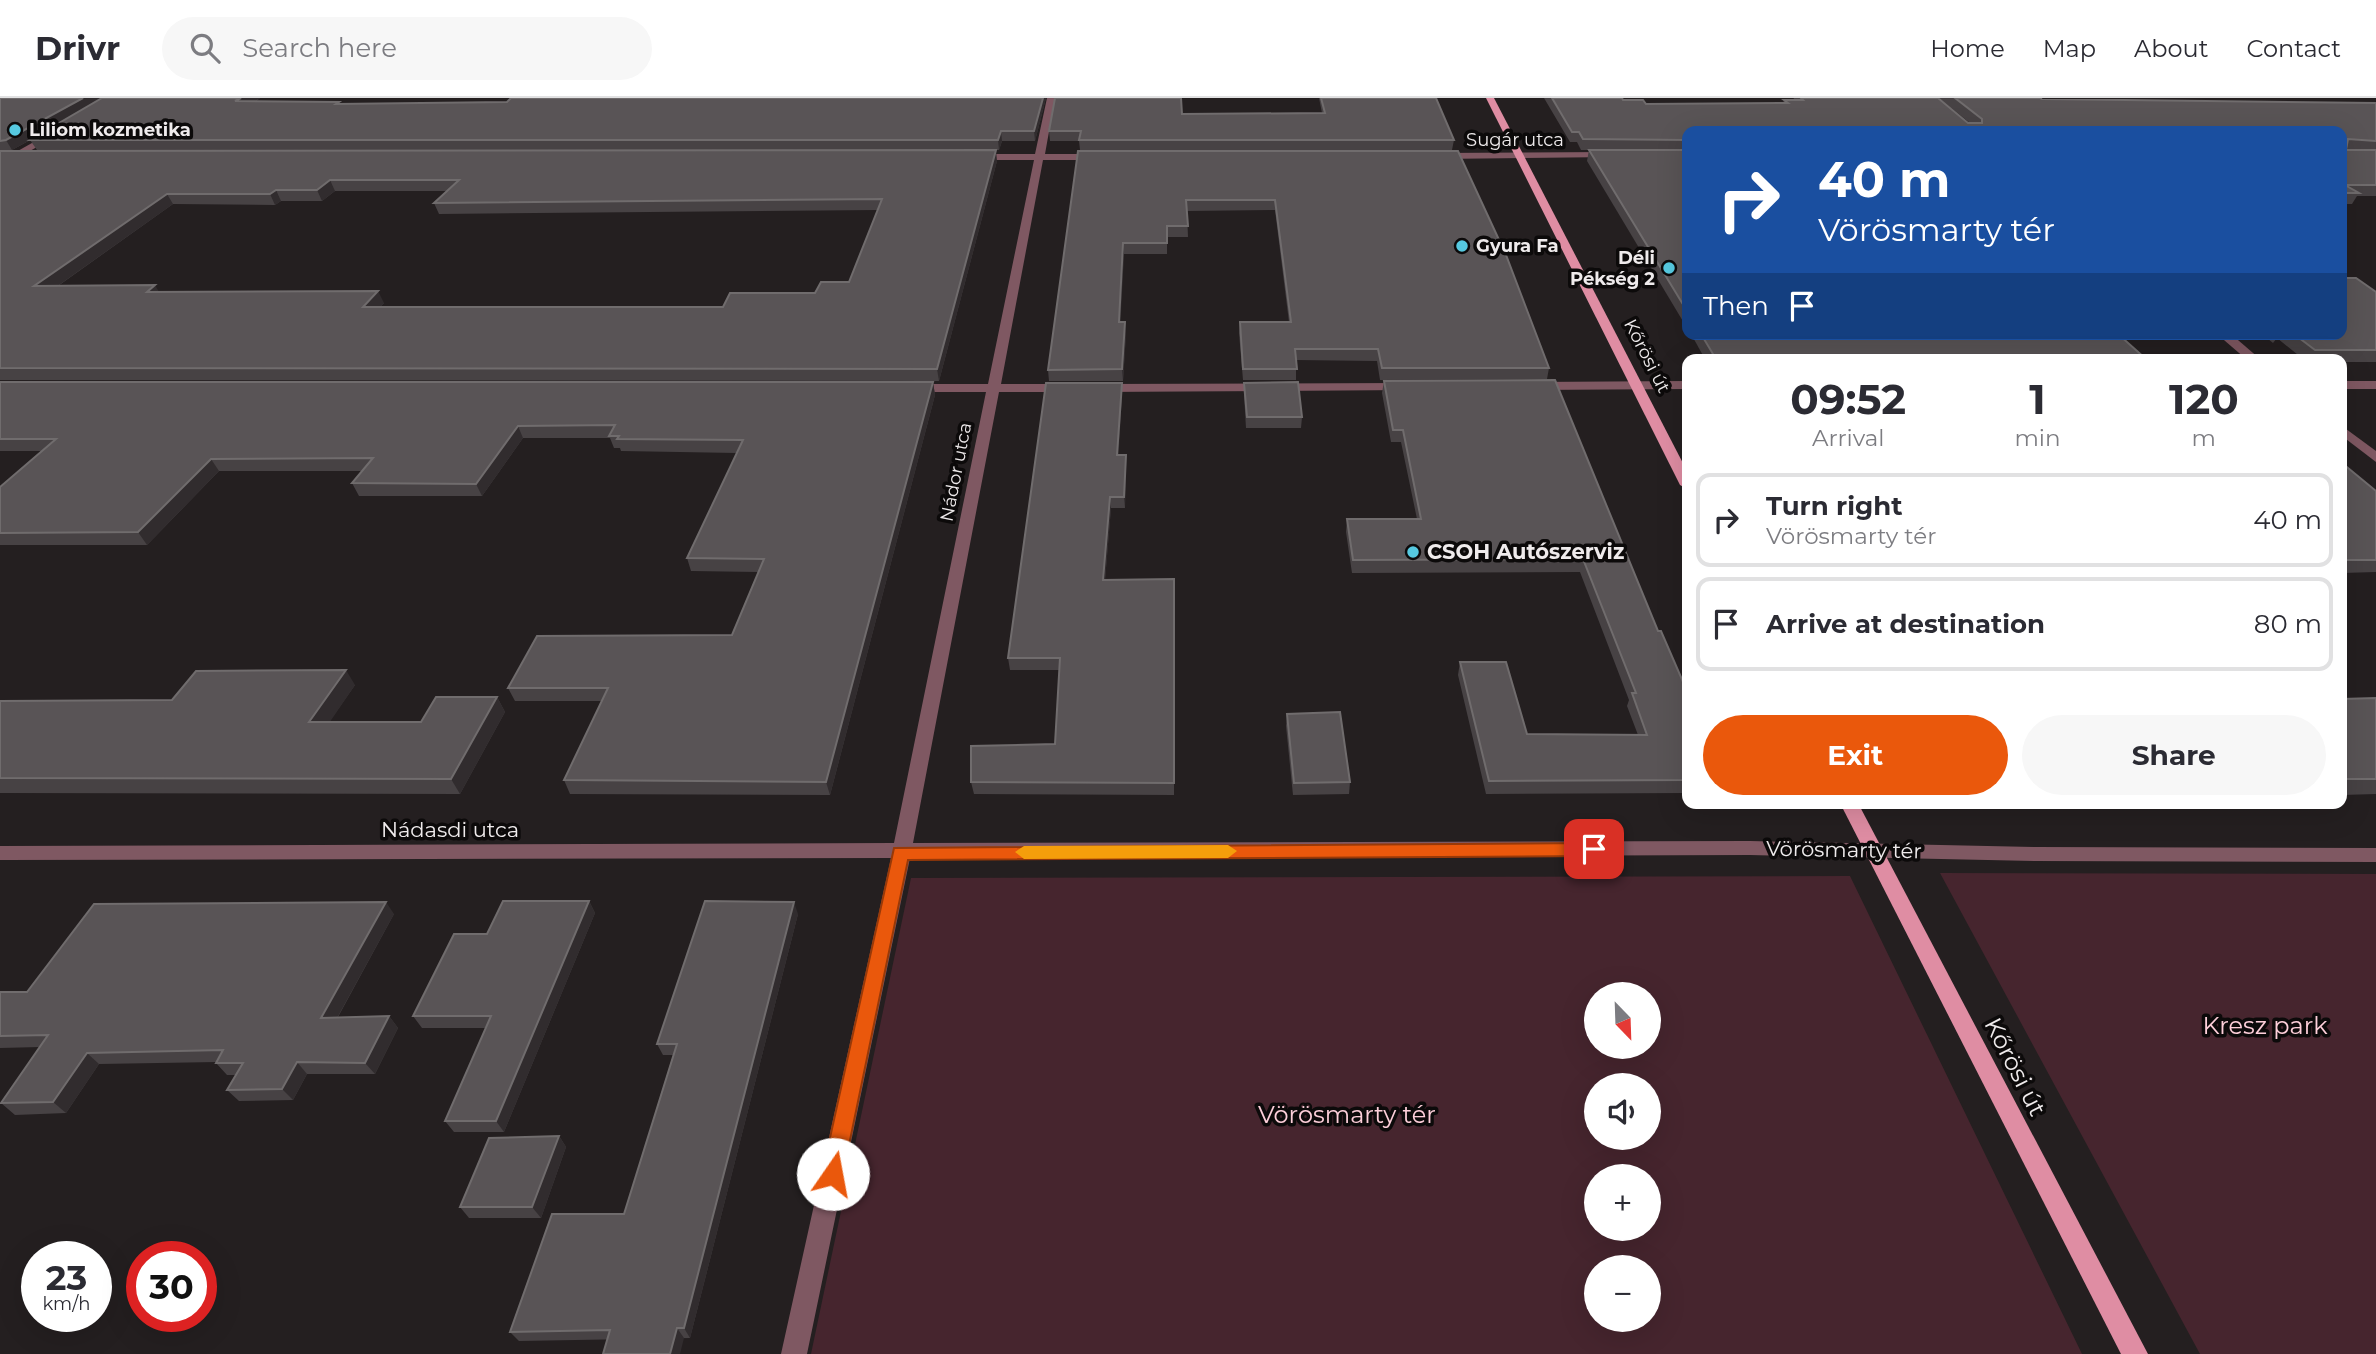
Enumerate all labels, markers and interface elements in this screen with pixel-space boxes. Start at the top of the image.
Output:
search box [162,17,652,80]
text: Drivr [35,28,120,68]
icon: search [186,29,224,67]
text: Search here [242,32,397,64]
text: Home [1930,34,2005,63]
text: Map [2043,34,2096,63]
text: About [2134,34,2208,63]
text: Contact [2246,34,2341,63]
place label: Liliom kozmetika [29,119,191,141]
marker: Liliom kozmetika [7,122,23,138]
street label: Sugár utca [1466,129,1564,151]
text: 40 m [1818,150,1950,209]
icon: right [1703,154,1794,245]
text: Vörösmarty tér [1818,210,2055,249]
place label: Gyura Fa [1476,235,1559,257]
marker: Gyura Fa [1454,238,1470,254]
place label: Déli Pékség 2 [1570,247,1655,290]
marker: Déli Pékség 2 [1661,260,1677,276]
icon: arrive [1783,287,1821,325]
text: Then [1703,290,1769,322]
street label: Kőrösi út [1619,316,1675,396]
text: 09:52 [1790,373,1906,425]
text: 1 [2029,373,2046,425]
text: 120 [2169,373,2239,425]
street label: Nádor utca [936,421,976,523]
text: Arrival [1812,424,1885,452]
text: min [2014,424,2061,452]
text: m [2192,424,2216,452]
text: Turn right [1766,490,1902,522]
icon: right [1707,501,1745,539]
text: 40 m [2253,504,2322,536]
text: Vörösmarty tér [1766,522,1936,550]
place label: CSOH Autószerviz [1427,539,1624,564]
marker: CSOH Autószerviz [1405,544,1421,560]
icon: arrive [1707,605,1745,643]
text: Arrive at destination [1766,608,2045,640]
text: 80 m [2254,608,2322,640]
button: Exit [1703,715,2008,795]
button: Share [2022,715,2326,795]
street label: Nádasdi utca [381,817,519,842]
pin [1564,819,1624,879]
icon: arrive [1575,830,1613,868]
street label: Vörösmarty tér [1766,836,1922,863]
north arrow [1584,982,1661,1059]
map controls [1584,982,1661,1332]
park label: Kresz park [2202,1011,2328,1040]
street label: Kőrösi út [1978,1013,2053,1121]
button: sound [1584,1073,1661,1150]
park label: Vörösmarty tér [1258,1100,1436,1129]
position arrow [796,1137,870,1211]
button: + [1584,1164,1661,1241]
speed limit sign: 30 [126,1241,217,1332]
button: − [1584,1255,1661,1332]
text: 23 [46,1256,87,1299]
text: km/h [42,1293,91,1315]

